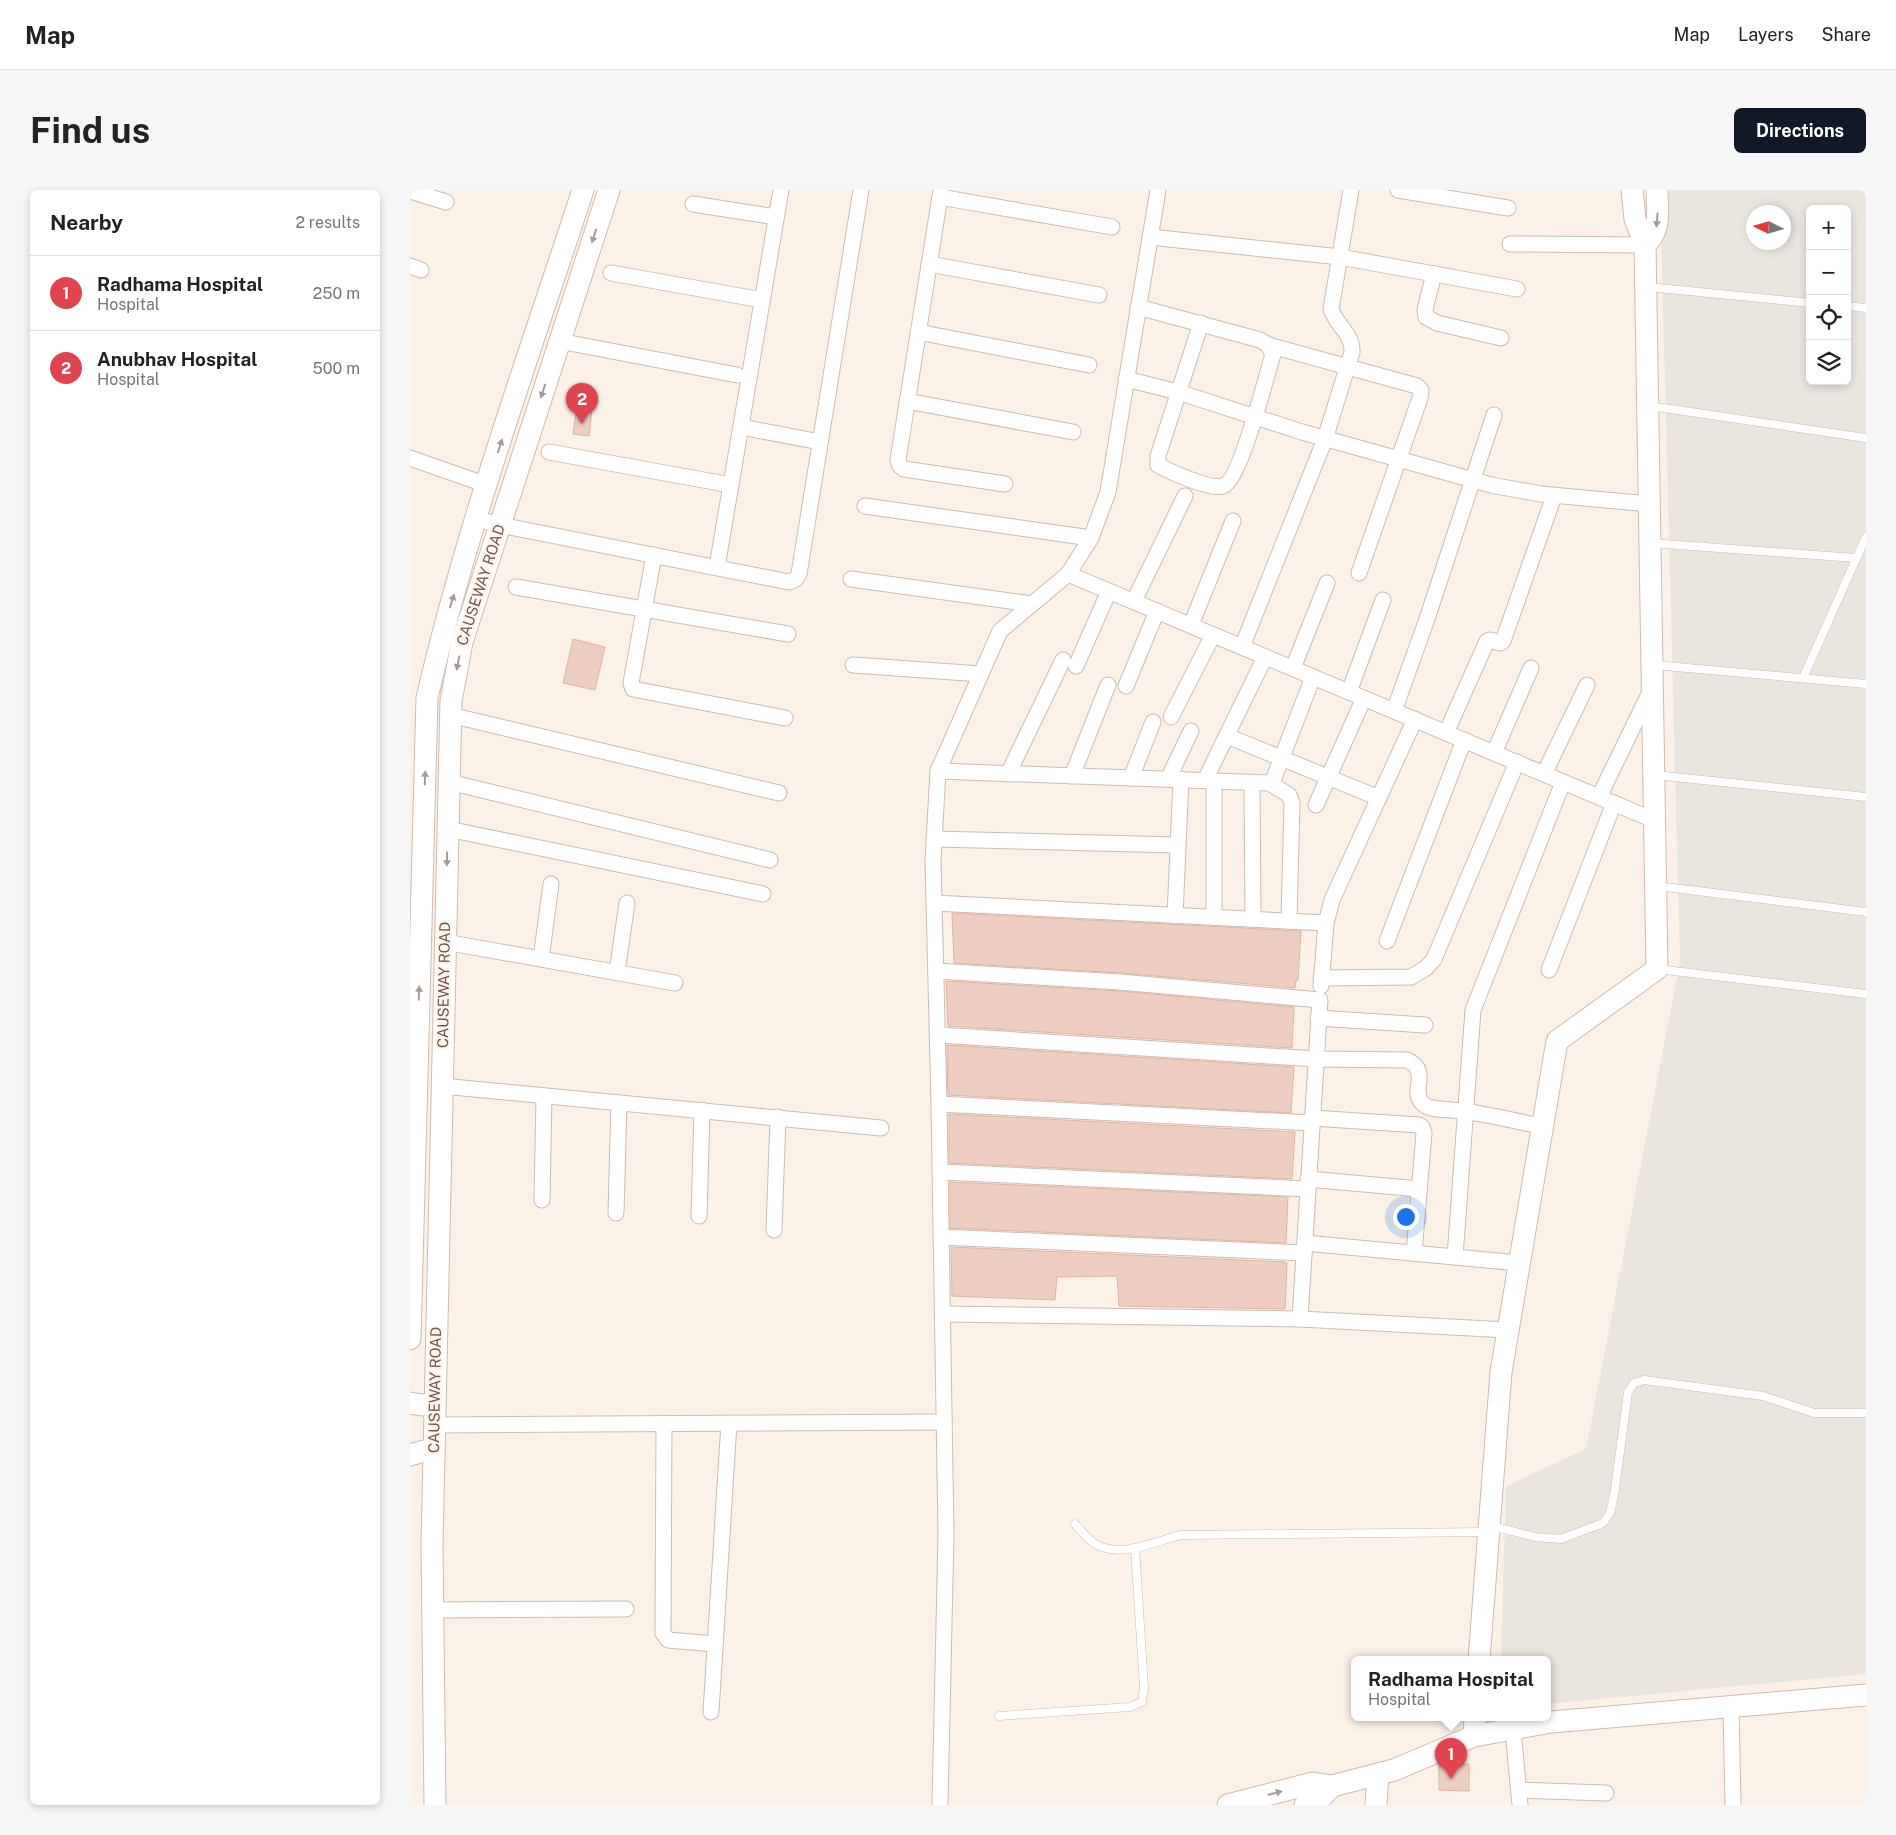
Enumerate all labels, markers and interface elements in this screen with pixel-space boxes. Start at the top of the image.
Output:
text: Map [25,21,75,49]
text: Map [1674,24,1710,45]
text: Layers [1738,24,1794,45]
text: Share [1822,24,1871,45]
button: Directions [1734,108,1866,153]
text: Find us [30,110,150,151]
north arrow [1746,205,1791,250]
map controls [1806,205,1851,385]
button: + [1806,205,1851,250]
text: Nearby [50,210,123,235]
one-way arrow [1652,212,1660,228]
text: 2 results [295,213,360,232]
one-way arrow [589,229,597,244]
button: − [1806,250,1851,295]
text: Radhama Hospital [97,273,263,295]
text: 1 [63,284,69,303]
text: 250 m [313,284,360,303]
text: Hospital [97,295,160,314]
button: locate [1806,295,1851,340]
button: layers [1806,340,1851,385]
text: Anubhav Hospital [97,348,257,370]
text: 2 [61,359,71,378]
text: 500 m [313,359,360,378]
text: Hospital [97,370,160,389]
pin: 2 [566,383,598,424]
one-way arrow [539,384,547,399]
one-way arrow [496,438,504,453]
street label: CAUSEWAY ROAD [453,522,508,648]
one-way arrow [449,594,457,609]
one-way arrow [453,655,461,671]
one-way arrow [421,770,429,786]
one-way arrow [443,852,451,868]
street label: CAUSEWAY ROAD [434,922,453,1048]
one-way arrow [415,985,423,1001]
your location [1393,1204,1419,1230]
street label: CAUSEWAY ROAD [425,1327,444,1453]
popup [1351,1656,1551,1721]
text: Radhama Hospital [1368,1668,1534,1690]
text: Hospital [1368,1690,1431,1709]
pin: 1 [1435,1738,1467,1779]
one-way arrow [1268,1788,1283,1796]

